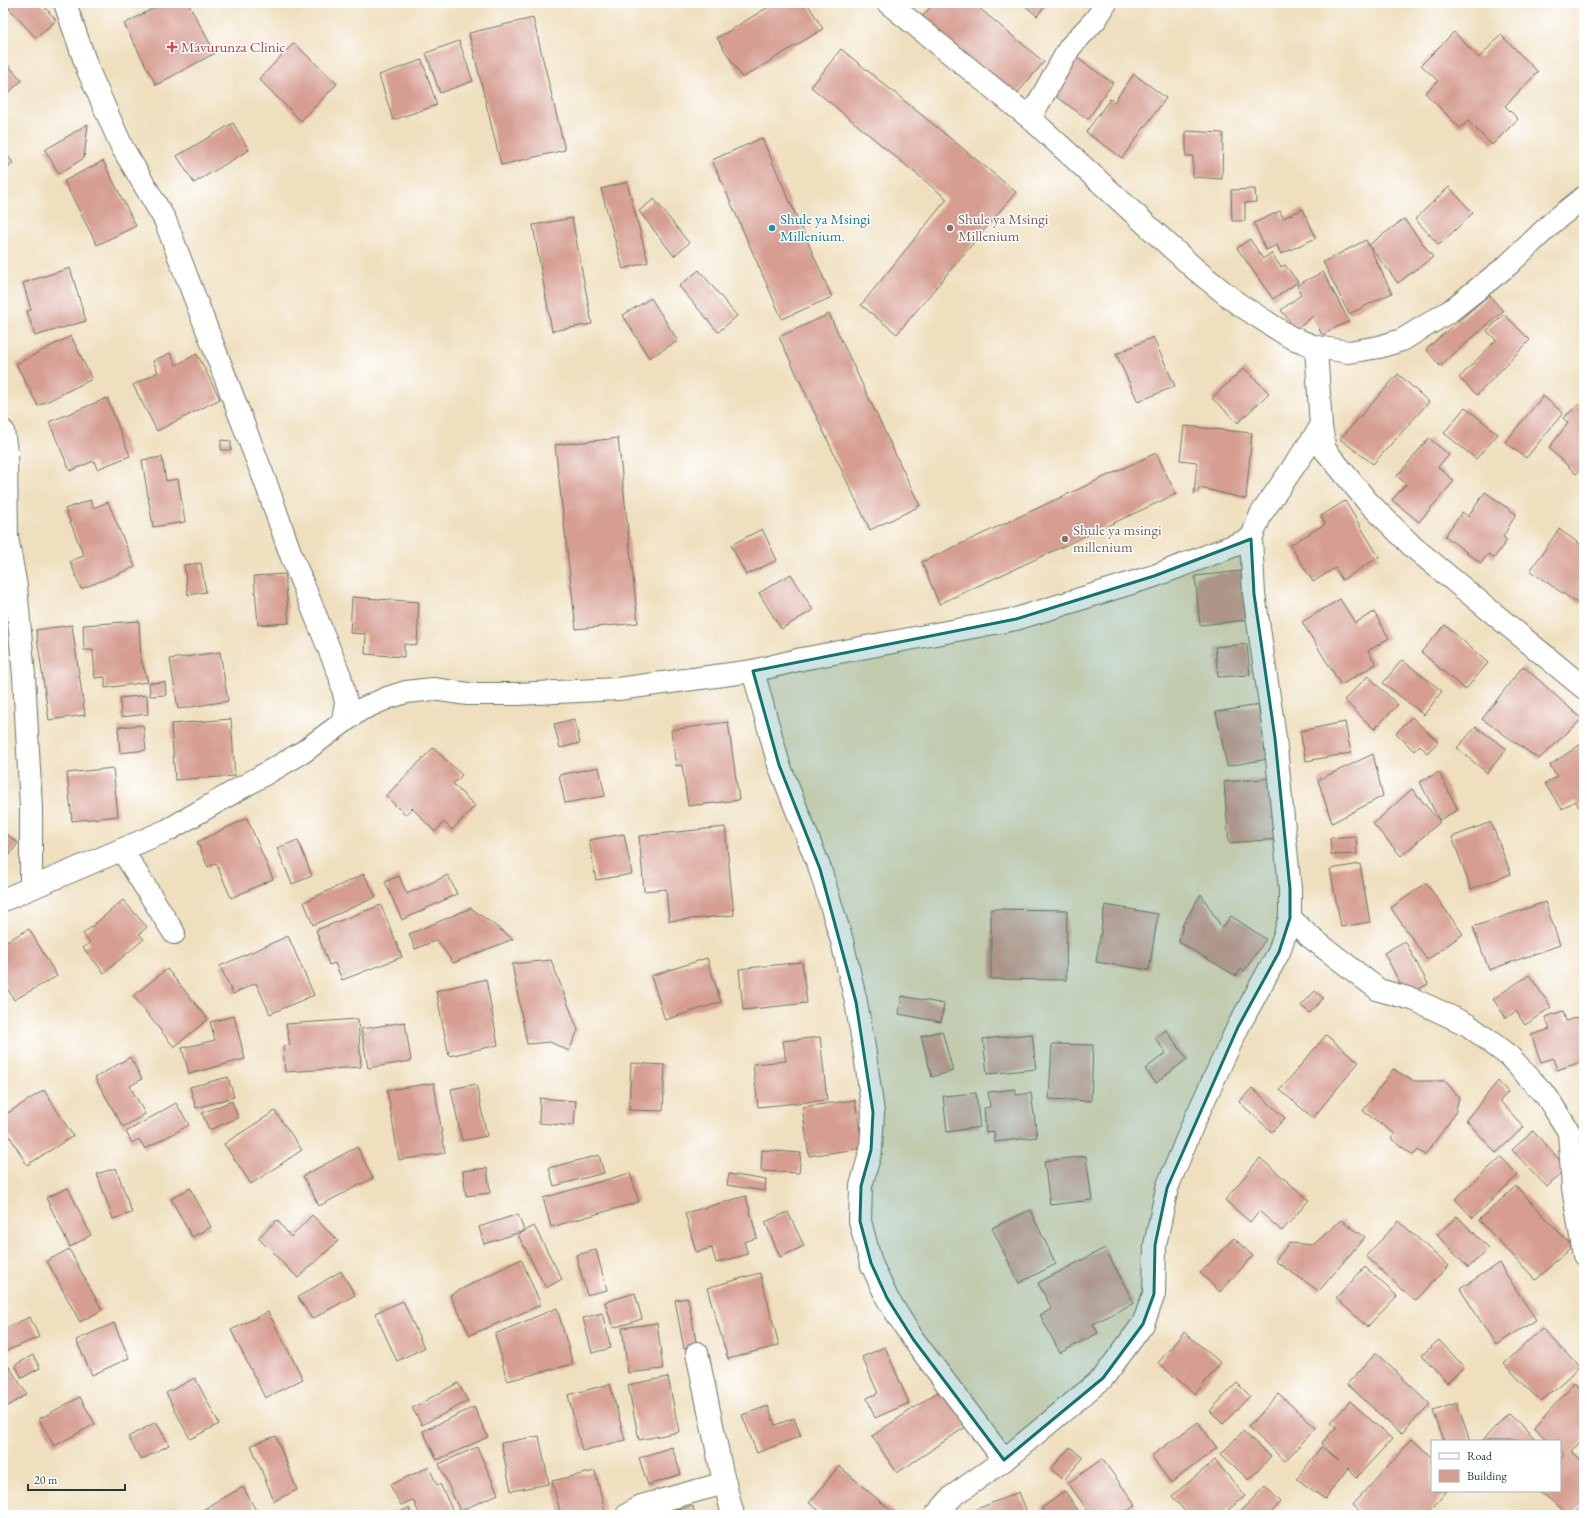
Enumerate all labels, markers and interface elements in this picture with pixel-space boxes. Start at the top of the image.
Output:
place label: Mavurunza Clinic [181,37,285,56]
marker: Mavurunza Clinic [166,41,178,53]
place label: Shule ya Msingi Millenium. [780,209,871,245]
place label: Shule ya Msingi Millenium [958,209,1049,245]
marker: Shule ya Msingi Millenium. [767,223,777,233]
marker: Shule ya Msingi Millenium [945,223,955,233]
place label: Shule ya msingi millenium [1073,520,1162,556]
marker: Shule ya msingi millenium [1060,534,1070,544]
legend [1431,1440,1561,1492]
text: Road [1467,1448,1493,1464]
scale bar [28,1466,125,1492]
text: Building [1467,1468,1508,1484]
text: 20 m [34,1472,58,1488]

